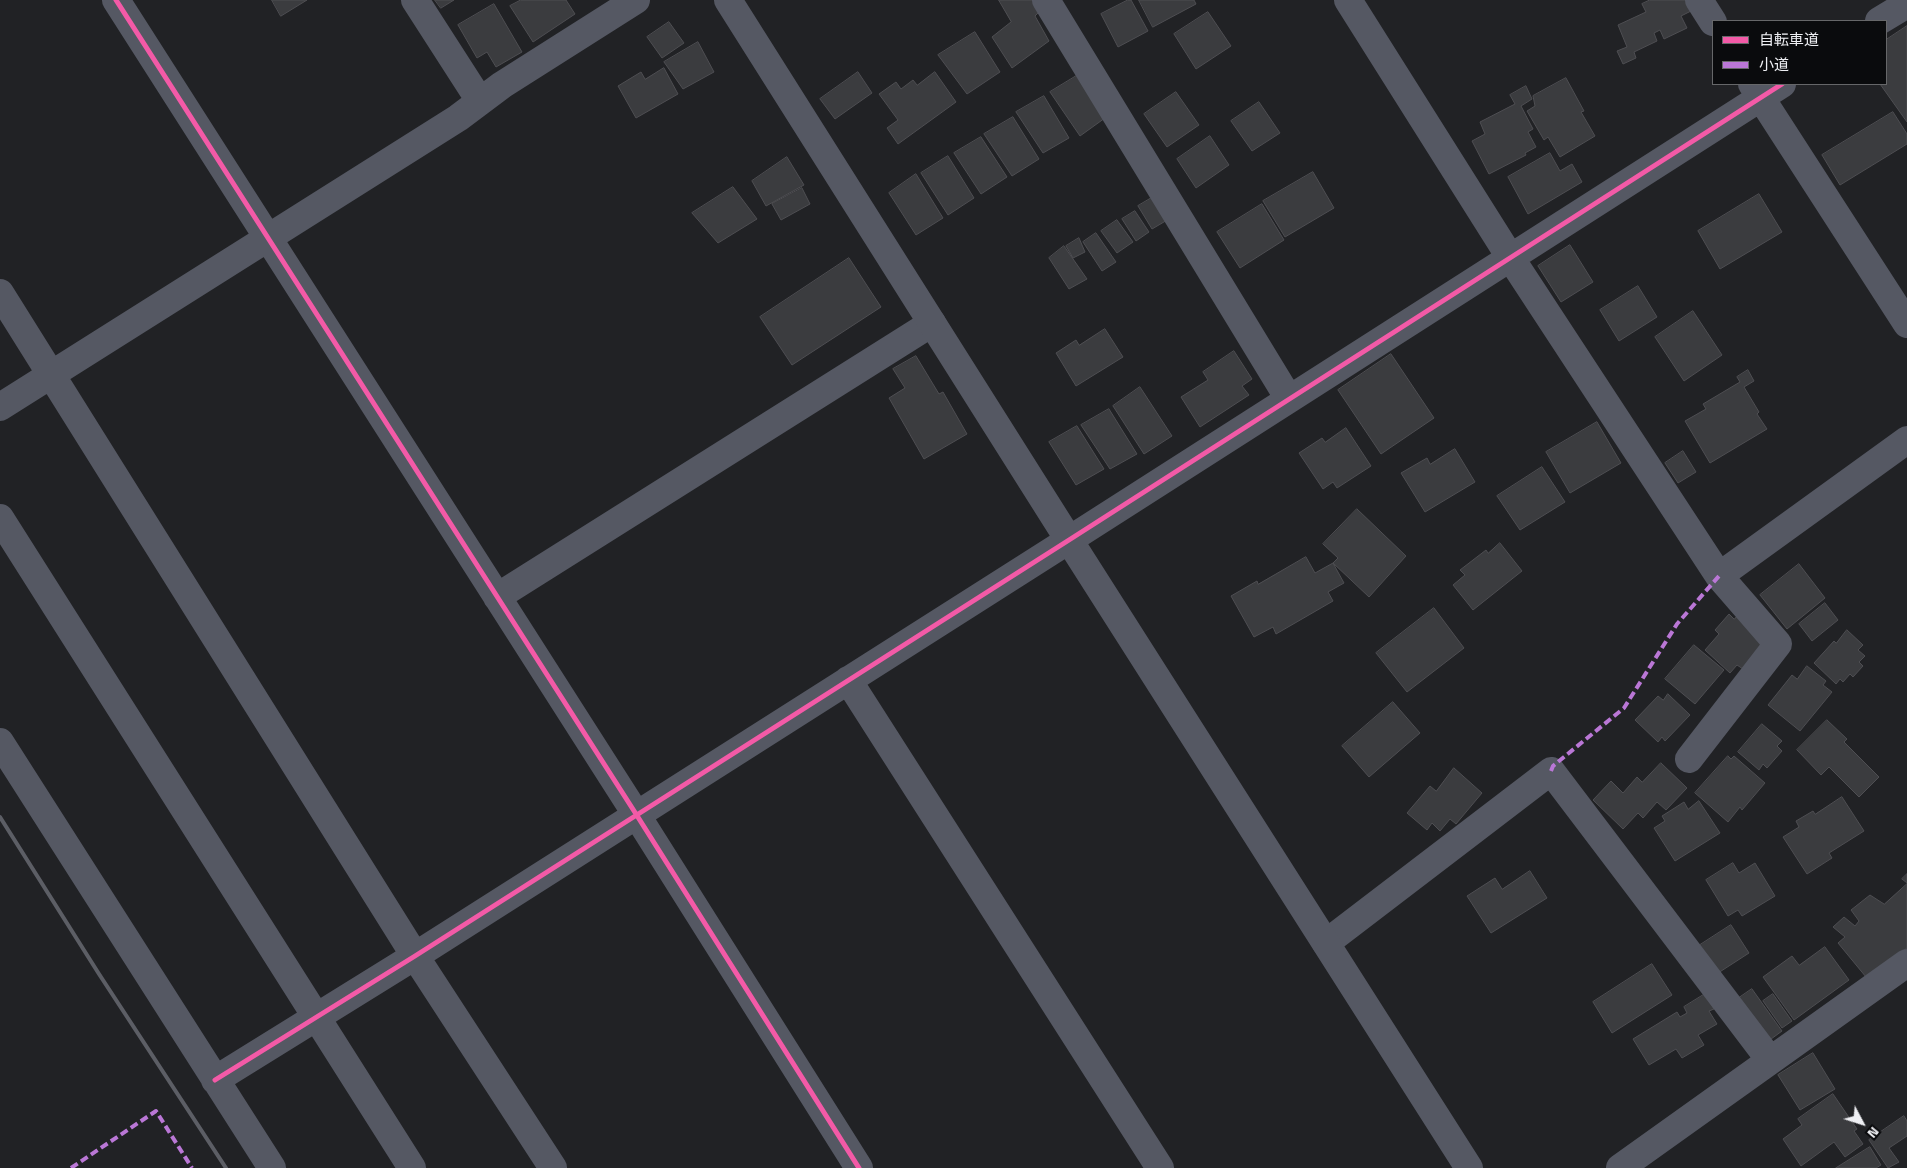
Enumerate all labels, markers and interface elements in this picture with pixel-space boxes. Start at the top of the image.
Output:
legend [1712,20,1887,85]
text: 自転車道 [1759,28,1819,51]
text: 小道 [1759,53,1789,76]
north arrow [1837,1098,1887,1148]
text: N [1863,1122,1885,1143]

